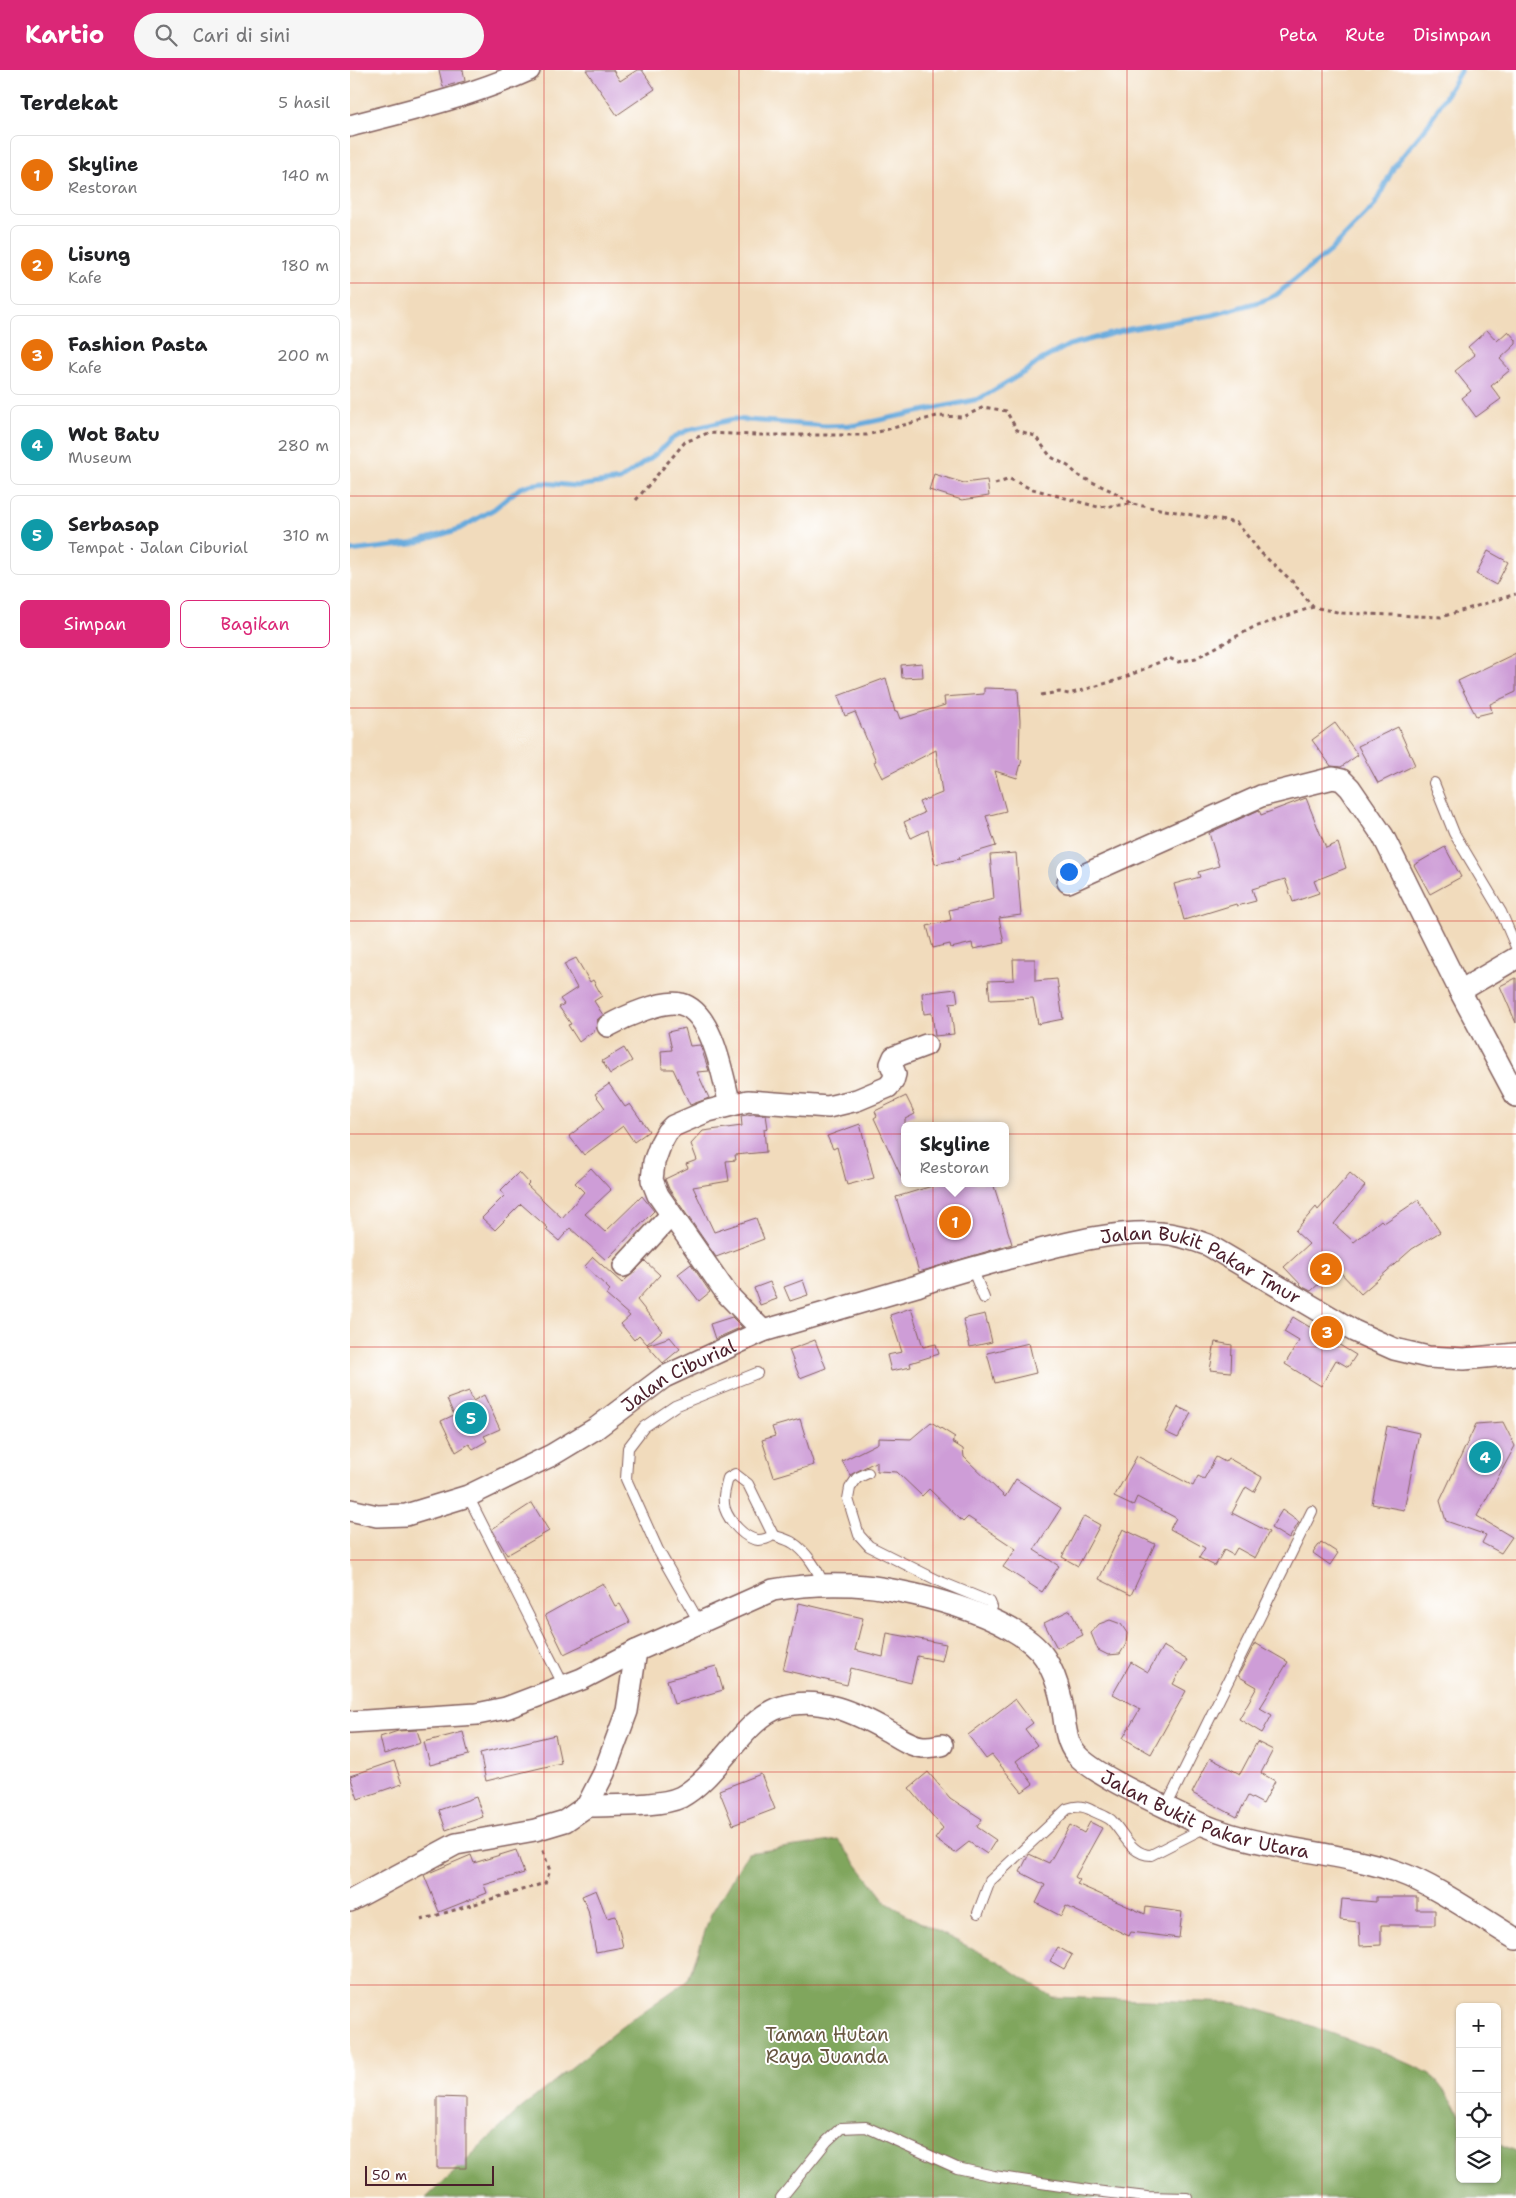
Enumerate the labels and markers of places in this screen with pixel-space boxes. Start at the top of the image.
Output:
pin: 1 [939,1203,971,1241]
pin: 2 [1310,1250,1342,1288]
pin: 3 [1311,1313,1343,1351]
pin: 5 [455,1399,487,1437]
pin: 4 [1469,1438,1501,1476]

